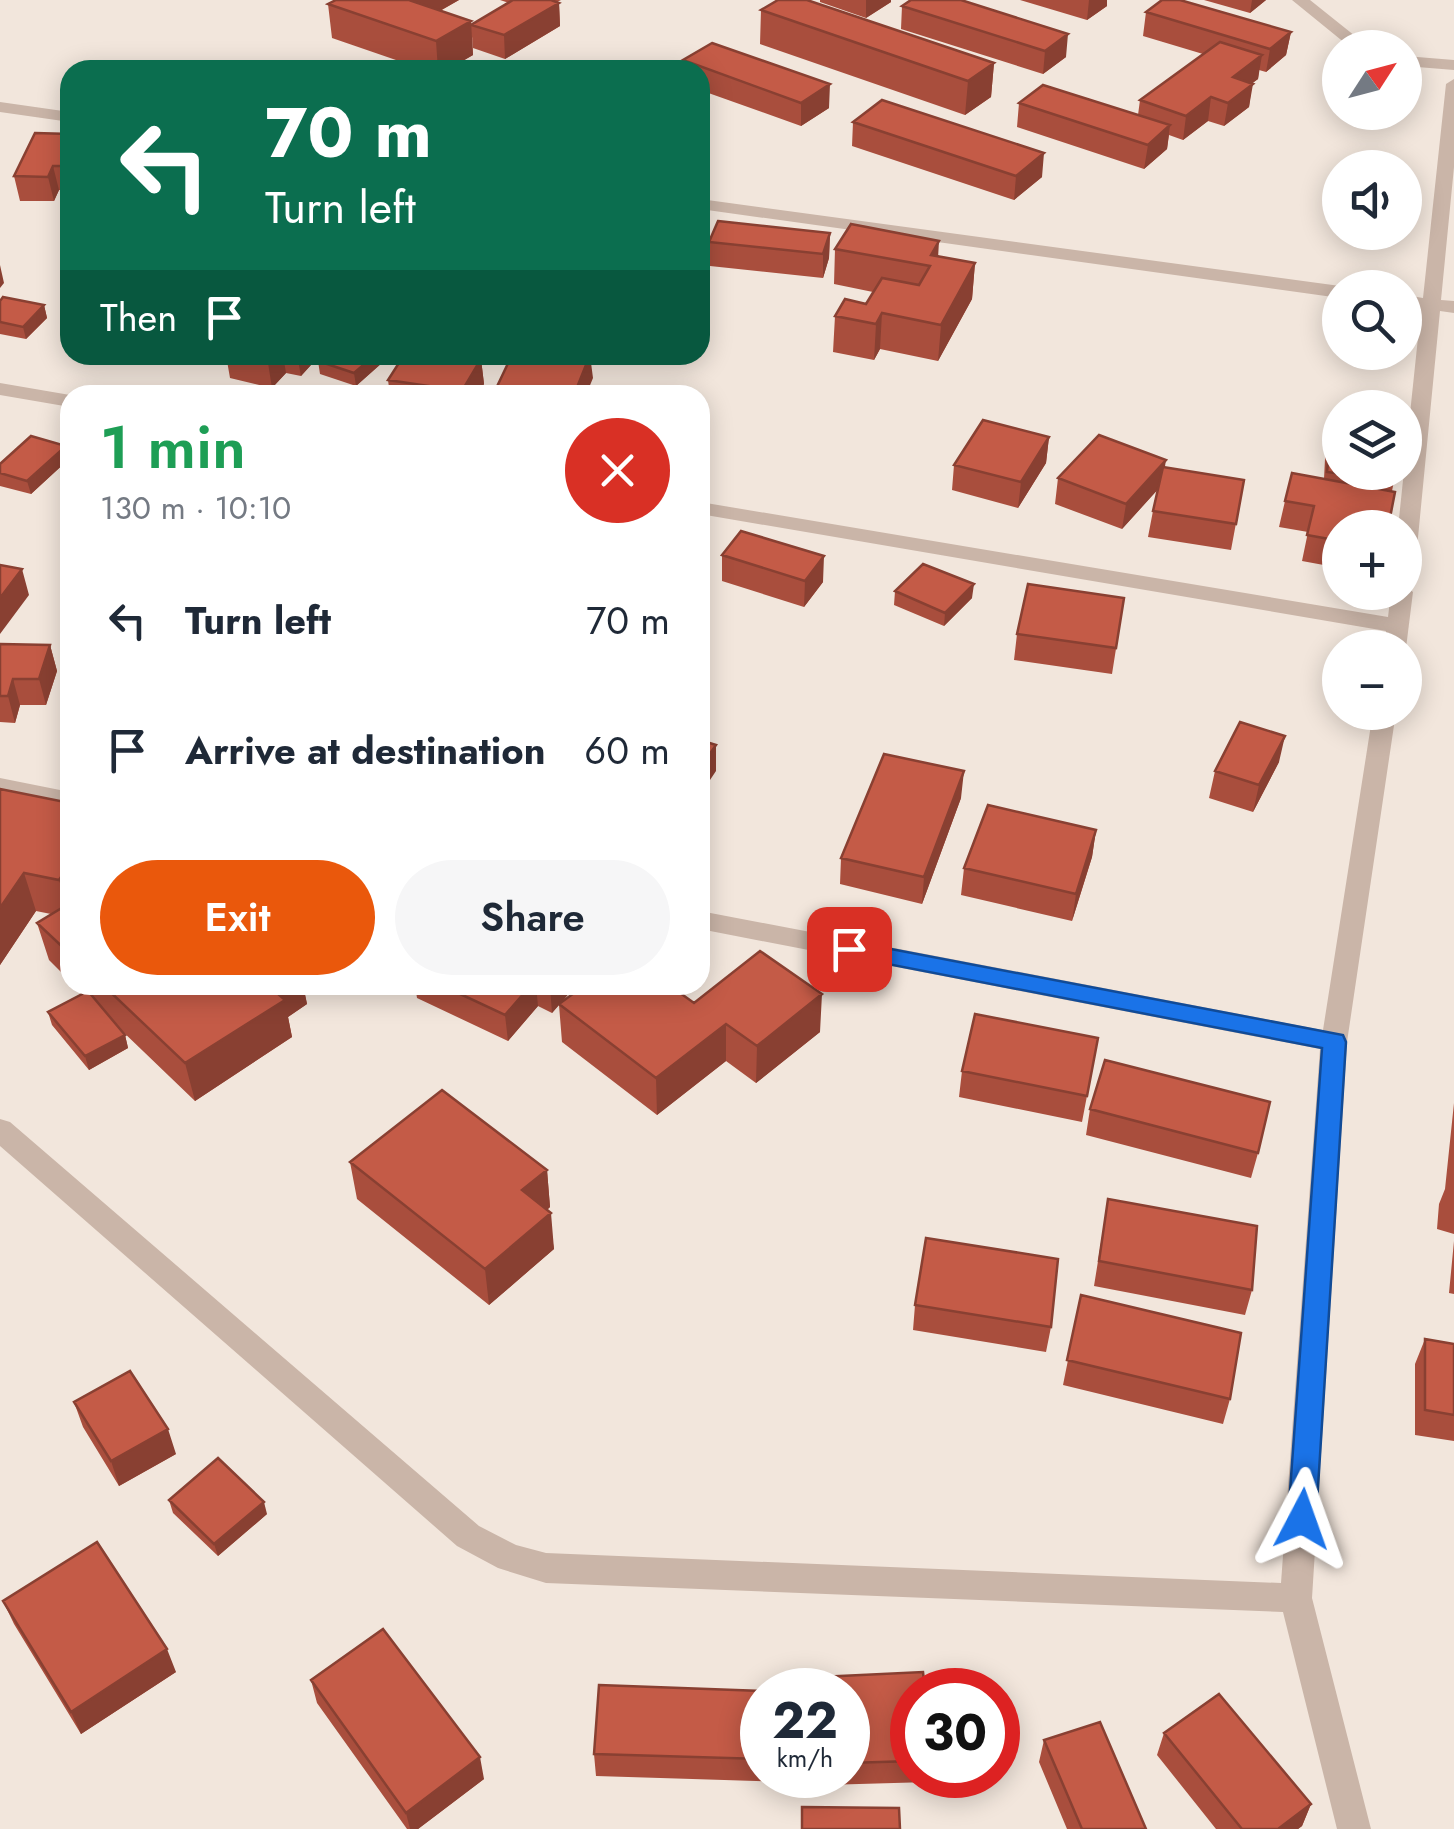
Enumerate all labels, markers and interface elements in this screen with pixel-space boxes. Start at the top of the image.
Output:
north arrow [1322,30,1422,130]
map controls [1322,30,1422,730]
text: 70 m [265,82,432,183]
icon: left [100,100,230,230]
button: sound [1322,150,1422,250]
text: Turn left [265,175,416,240]
button: search [1322,270,1422,370]
text: Then [100,290,177,345]
icon: arrive [197,290,252,345]
button: layers [1322,390,1422,490]
text: 1 min [100,404,246,491]
button: close [565,418,670,523]
text: 130 m · 10:10 [100,485,291,531]
button: + [1322,510,1422,610]
icon: left [100,593,155,648]
text: Turn left [185,593,331,648]
text: 70 m [586,593,670,648]
button: − [1322,630,1422,730]
icon: arrive [100,723,155,778]
text: Arrive at destination [185,723,546,778]
text: 60 m [584,723,670,778]
button: Exit [100,860,375,975]
button: Share [395,860,670,975]
pin [807,907,892,992]
icon: arrive [822,922,877,977]
position arrow [1250,1467,1354,1571]
speed limit sign: 30 [890,1668,1020,1798]
text: 22 [772,1684,838,1757]
text: km/h [777,1740,833,1776]

